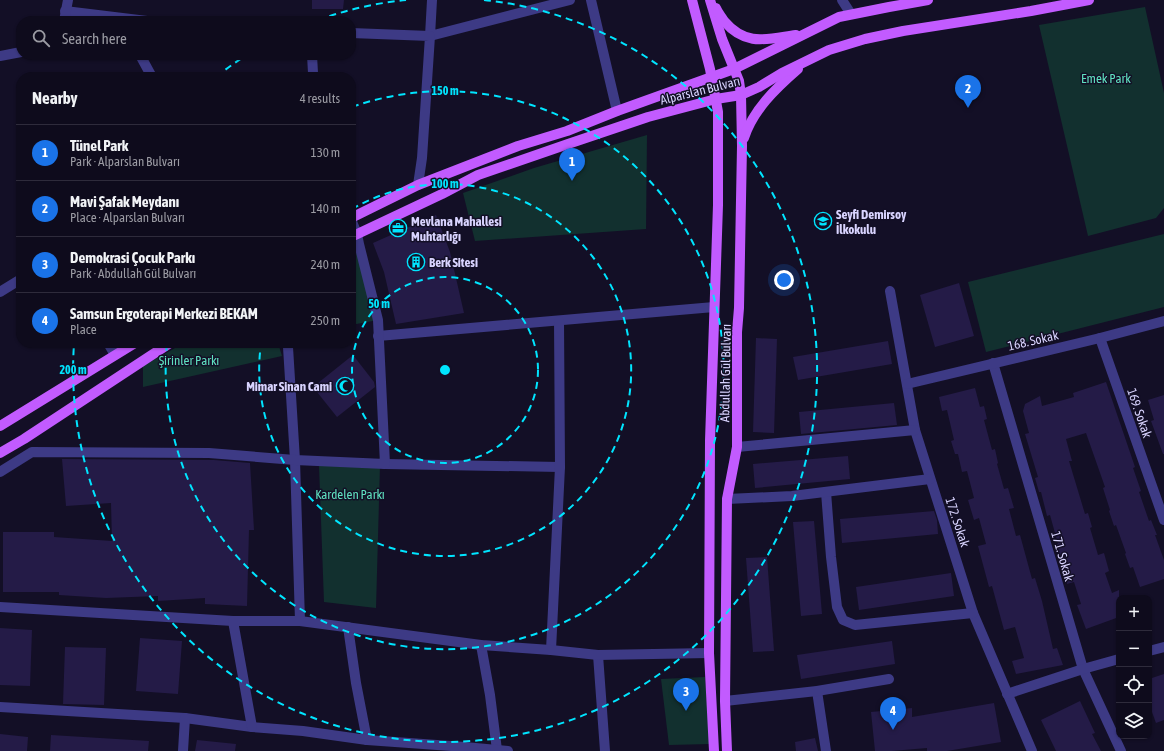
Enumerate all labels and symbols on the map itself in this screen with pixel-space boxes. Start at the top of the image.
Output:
park label: Emek Park [1081,71,1131,86]
street label: Alparslan Bulvarı [659,73,742,108]
pin: 2 [955,75,981,108]
text: 150 m [431,84,459,98]
pin: 1 [559,148,585,181]
text: 100 m [431,177,459,191]
place label: Seyfi Demirsoy İlkokulu [836,207,907,237]
school or university icon: Seyfi Demirsoy İlkokulu [813,211,833,231]
place label: Mevlana Mahallesi Muhtarlığı [411,214,502,244]
office icon: Mevlana Mahallesi Muhtarlığı [388,218,408,238]
building icon: Berk Sitesi [406,252,426,272]
place label: Berk Sitesi [429,255,478,270]
your location [774,270,794,290]
text: 50 m [368,297,390,311]
street label: Abdullah Gül Bulvarı [717,324,734,422]
street label: 168. Sokak [1006,327,1060,354]
park label: Şirinler Parkı [159,353,219,368]
text: 200 m [59,363,87,377]
centre of rings [438,363,452,377]
mosque icon: Mimar Sinan Cami [335,376,355,396]
place label: Mimar Sinan Cami [246,379,332,394]
street label: 169. Sokak [1124,386,1155,440]
park label: Kardelen Parkı [315,487,385,502]
street label: 172. Sokak [942,495,973,549]
street label: 171. Sokak [1048,529,1077,583]
pin: 3 [673,678,699,711]
pin: 4 [880,697,906,730]

